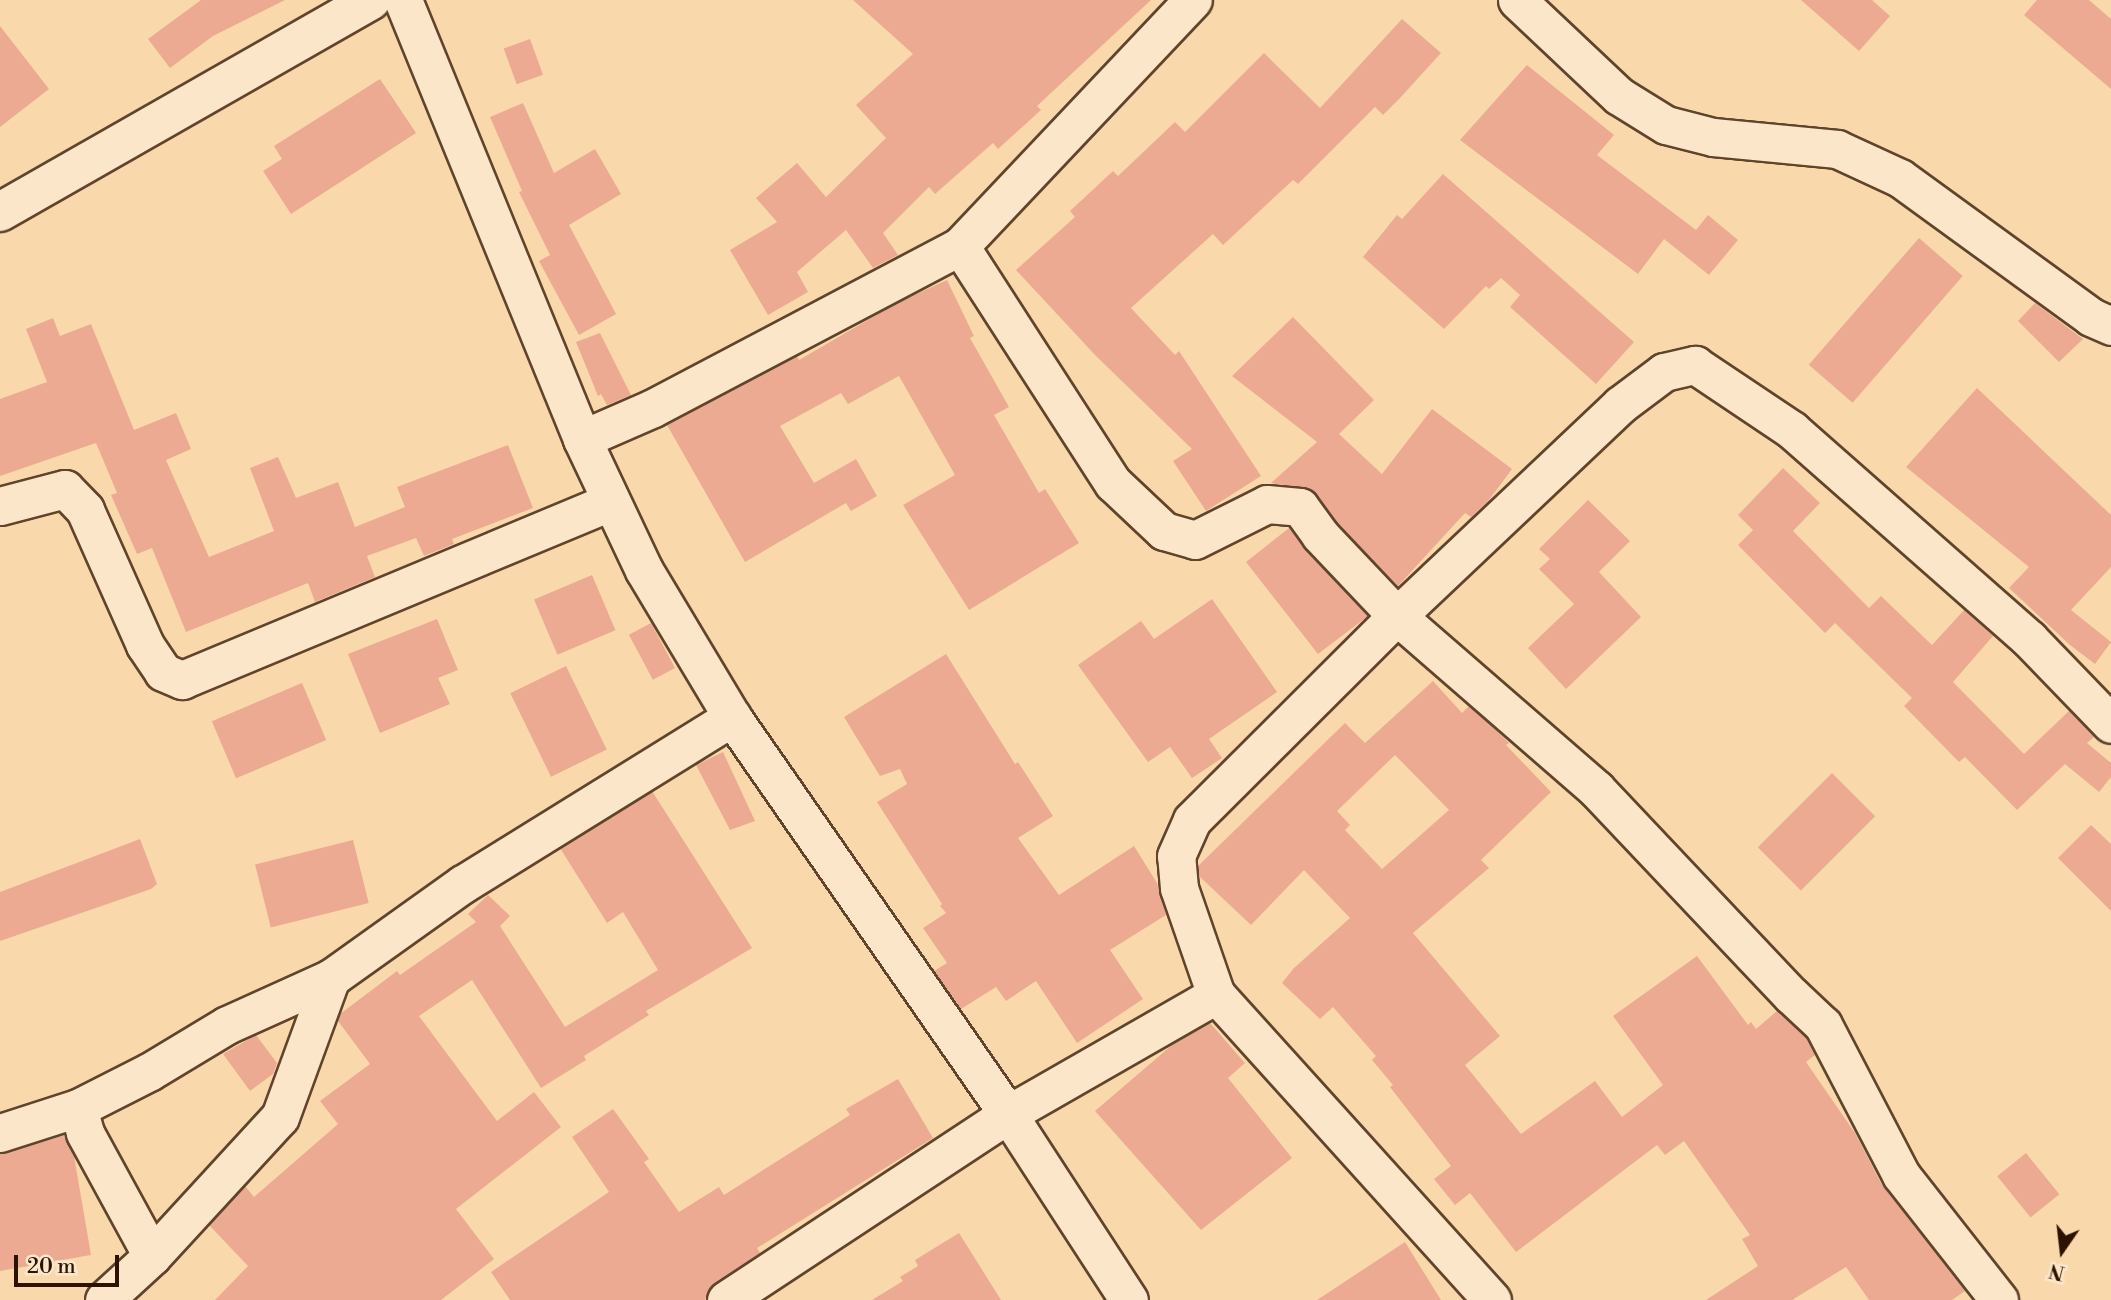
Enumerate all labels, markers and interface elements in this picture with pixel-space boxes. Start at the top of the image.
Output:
north arrow [2027,1216,2097,1286]
scale bar [18,1240,122,1284]
text: 20 m [27,1254,76,1280]
text: N [2047,1258,2067,1285]

